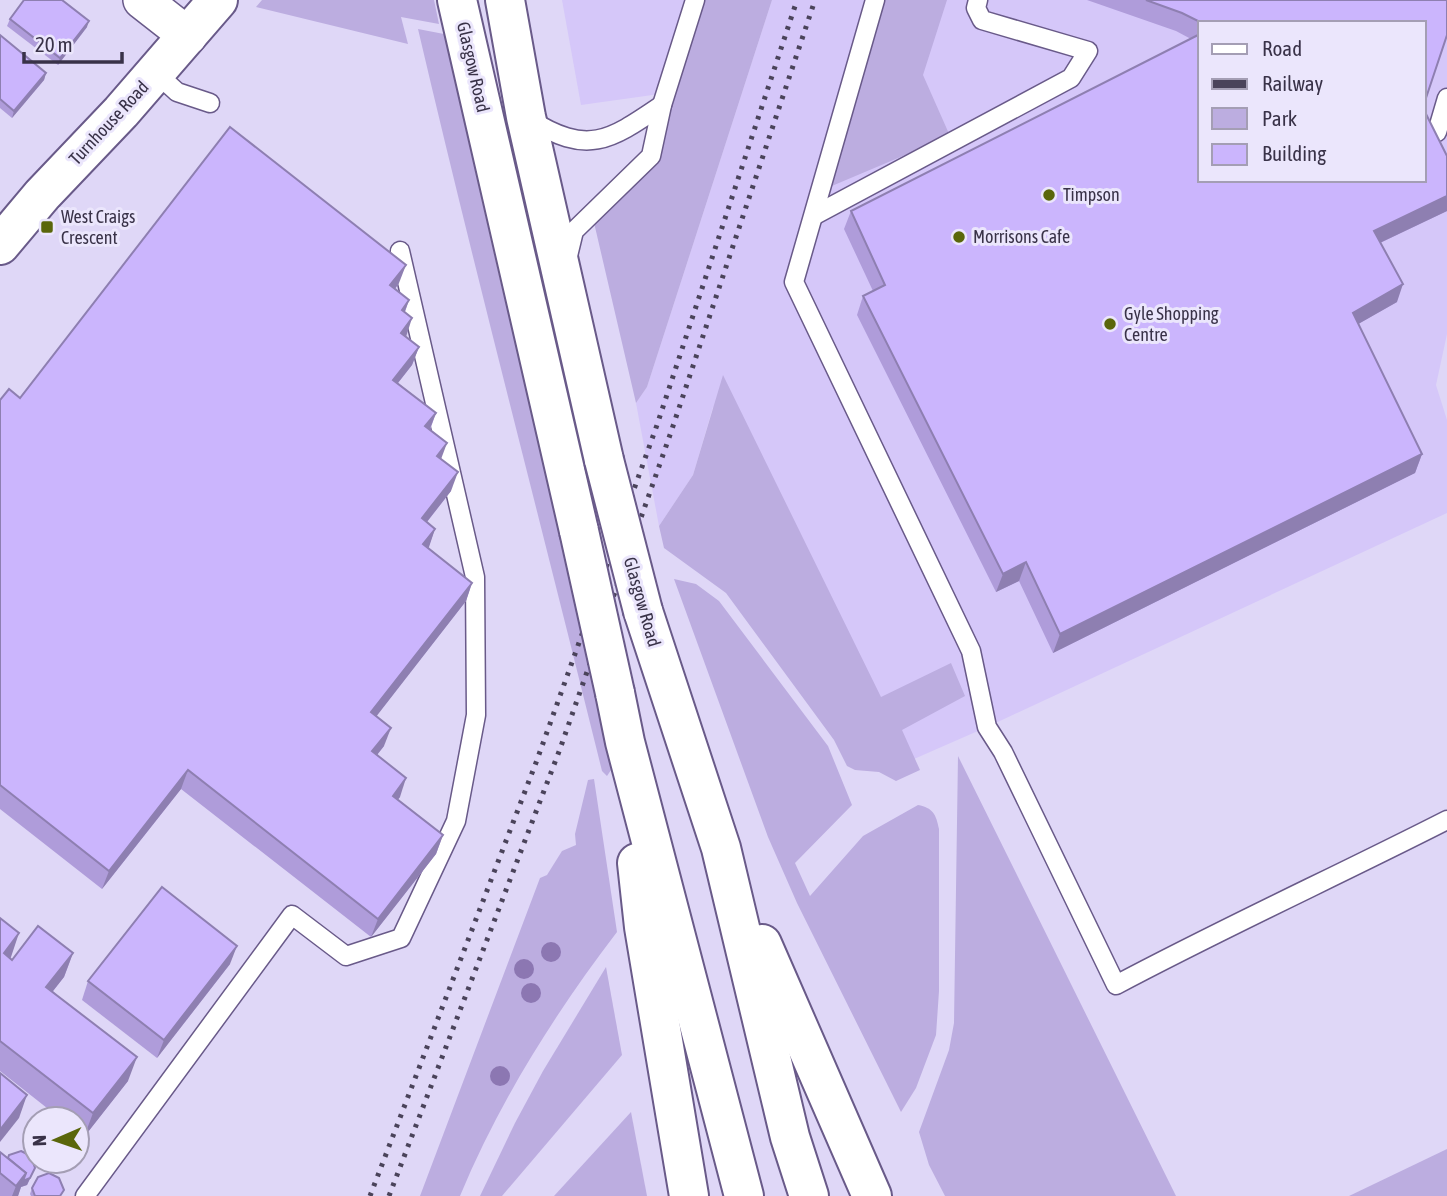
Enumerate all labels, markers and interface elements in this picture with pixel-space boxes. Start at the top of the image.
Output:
street label: Glasgow Road [453,20,494,114]
scale bar [24,21,122,65]
legend [1198,21,1426,182]
text: 20 m [35,32,73,56]
text: Road [1262,36,1302,60]
text: Railway [1262,71,1324,95]
street label: Turnhouse Road [64,76,153,169]
text: Park [1262,106,1297,130]
text: Building [1262,141,1326,165]
place label: Timpson [1063,184,1120,205]
marker: Timpson [1041,187,1057,203]
place label: West Craigs Crescent [61,206,135,248]
marker: West Craigs Crescent [39,219,55,235]
place label: Morrisons Cafe [973,226,1070,247]
marker: Morrisons Cafe [951,229,967,245]
place label: Gyle Shopping Centre [1124,303,1219,345]
marker: Gyle Shopping Centre [1102,316,1118,332]
street label: Glasgow Road [620,555,665,649]
north arrow [21,1105,91,1175]
text: N [28,1135,50,1147]

